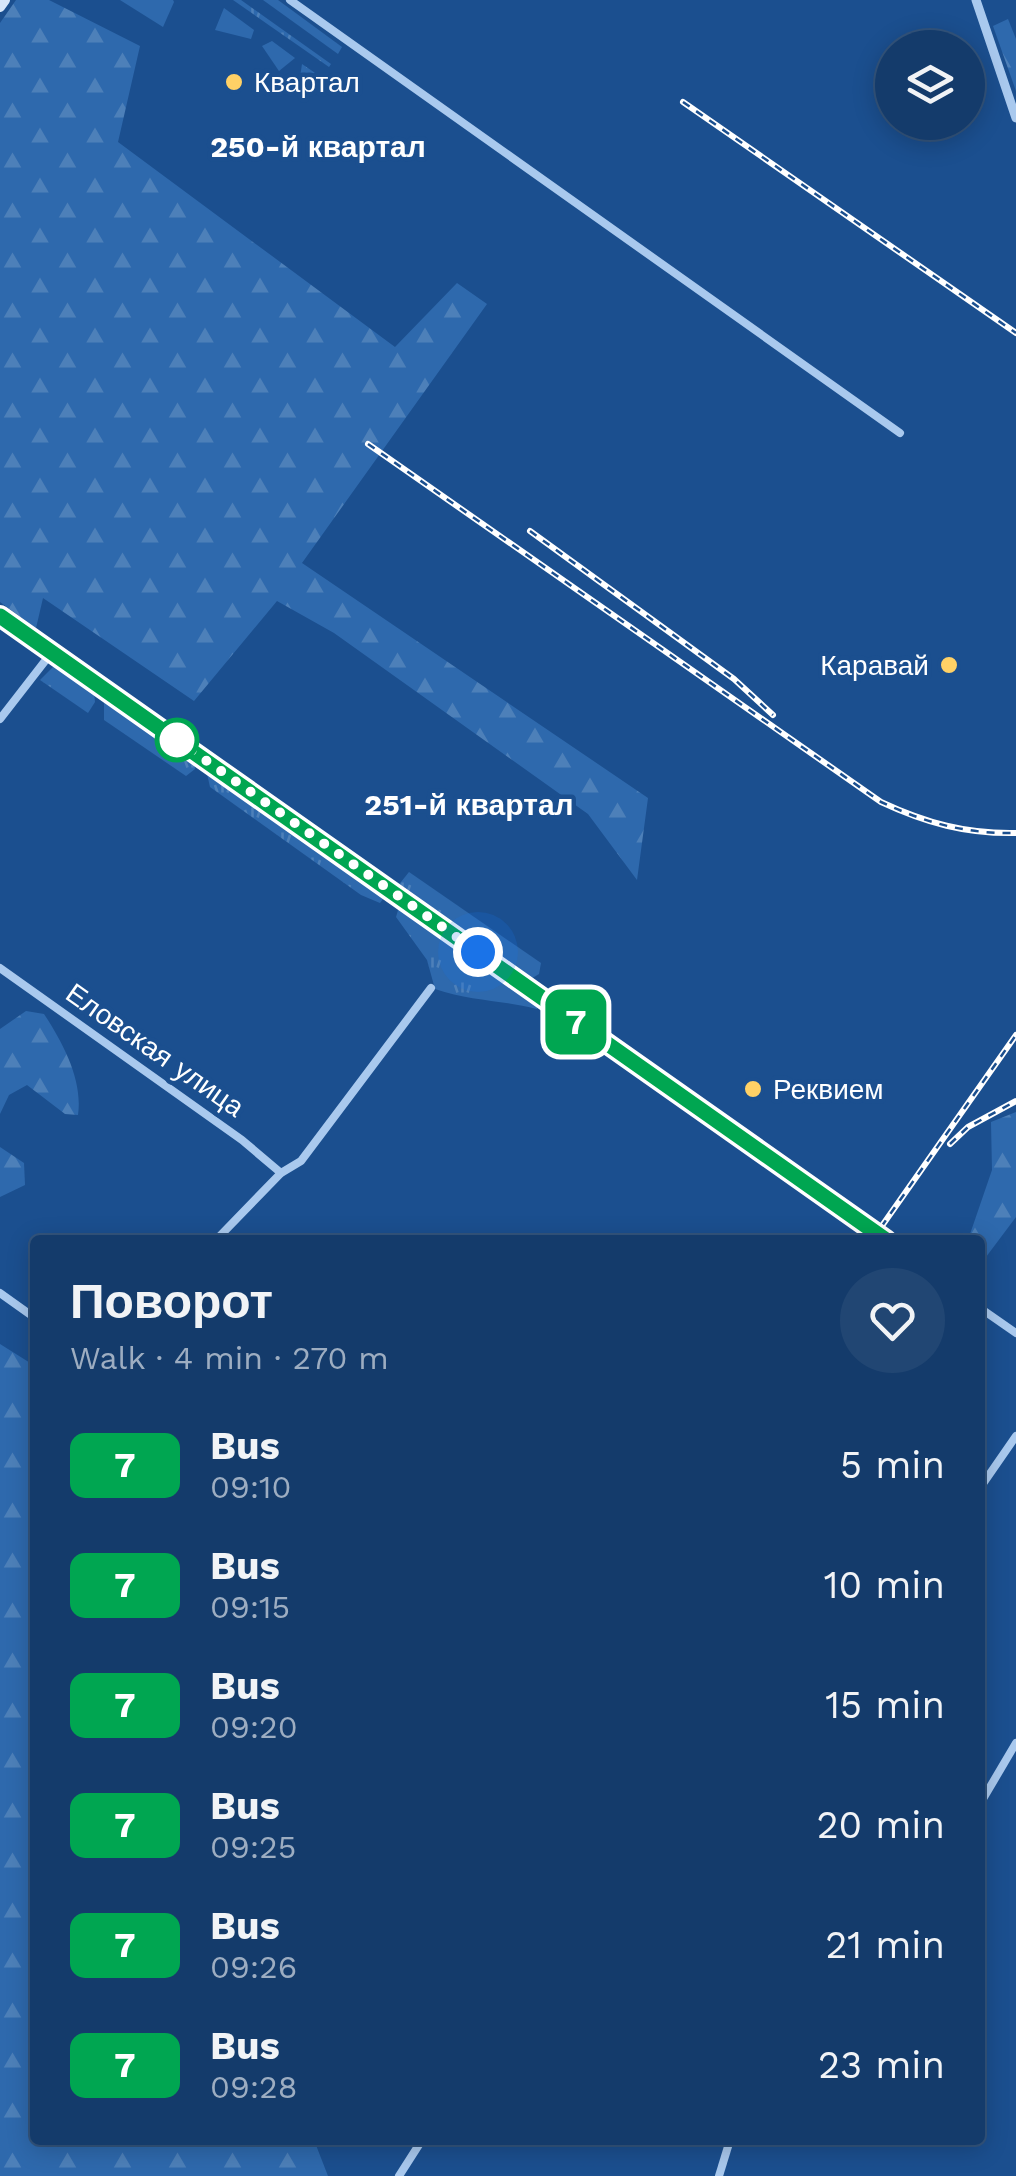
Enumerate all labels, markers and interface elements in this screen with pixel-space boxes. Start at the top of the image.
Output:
map controls [875,30,985,140]
button: layers [875,30,985,140]
place label: Квартал [254,66,360,99]
marker: Квартал [223,71,245,93]
district label: 250-й квартал [210,129,426,164]
place label: Каравай [820,649,929,682]
marker: Каравай [938,654,960,676]
unlabelled marker [156,719,198,761]
district label: 251-й квартал [364,787,574,822]
your location [453,927,503,977]
street label: Еловская улица [60,976,251,1124]
line badge: 7 [544,990,608,1054]
text: 7 [565,1001,587,1043]
place label: Реквием [773,1073,884,1106]
marker: Реквием [742,1078,764,1100]
button: heart [840,1268,945,1373]
text: Поворот [70,1273,273,1330]
text: Walk · 4 min · 270 m [70,1339,389,1377]
text: Bus [210,1424,280,1468]
text: 5 min [840,1443,945,1487]
text: 7 [114,1444,136,1486]
text: 09:10 [210,1468,292,1506]
text: Bus [210,1544,280,1588]
text: 10 min [824,1563,945,1607]
text: 7 [114,1564,136,1606]
text: 09:15 [210,1588,290,1626]
text: Bus [210,1664,280,1708]
text: 15 min [825,1683,945,1727]
text: 7 [114,1684,136,1726]
text: 09:20 [210,1708,298,1746]
text: Bus [210,1784,280,1828]
text: 20 min [816,1803,945,1847]
text: 7 [114,1804,136,1846]
text: 09:25 [210,1828,296,1866]
text: Bus [210,1904,280,1948]
text: 21 min [825,1923,945,1967]
text: 7 [114,1924,136,1966]
text: 09:26 [210,1948,297,1986]
text: Bus [210,2024,280,2068]
text: 23 min [818,2043,945,2087]
text: 7 [114,2044,136,2086]
text: 09:28 [210,2068,298,2106]

